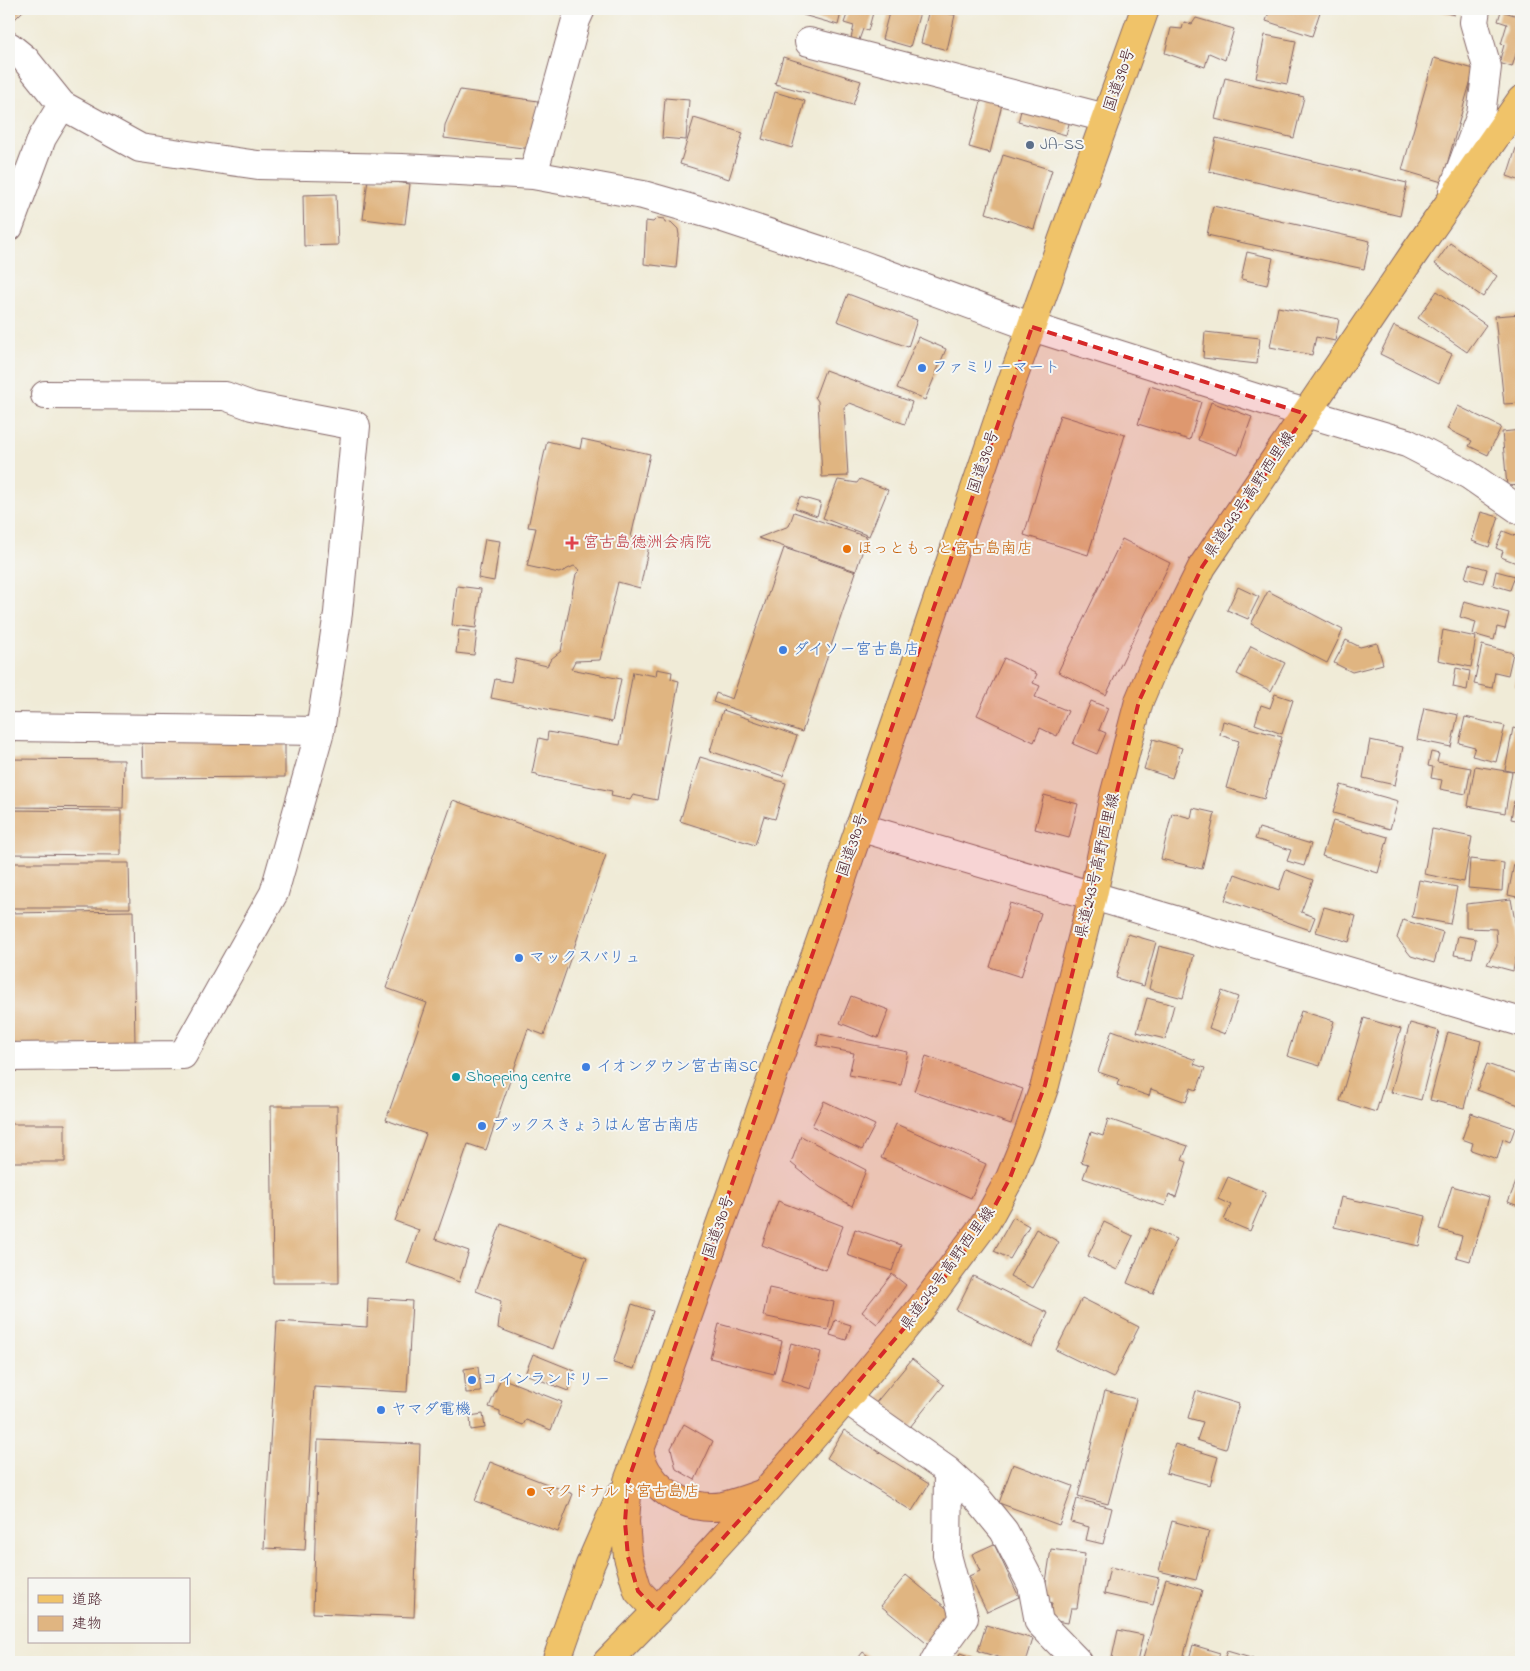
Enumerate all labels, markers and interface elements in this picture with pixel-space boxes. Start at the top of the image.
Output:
street label: 国道390号 [1098,45,1142,115]
place label: JA-SS [1040,133,1084,157]
marker: JA-SS [1024,139,1036,151]
place label: ファミリーマート [932,356,1060,380]
marker: ファミリーマート [916,362,928,374]
street label: 県道243号高野西里線 [1198,426,1302,564]
street label: 国道390号 [962,427,1006,497]
place label: 宮古島徳洲会病院 [583,531,711,555]
marker: 宮古島徳洲会病院 [565,536,579,550]
place label: ほっともっと宮古島南店 [857,537,1033,561]
marker: ほっともっと宮古島南店 [841,543,853,555]
place label: ダイソー宮古島店 [793,638,919,662]
marker: ダイソー宮古島店 [777,644,789,656]
street label: 県道243号高野西里線 [1070,791,1126,941]
street label: 国道390号 [831,810,875,880]
place label: マックスバリュ [529,946,641,970]
marker: マックスバリュ [513,952,525,964]
place label: イオンタウン宮古南SC [596,1055,758,1079]
marker: イオンタウン宮古南SC [580,1061,592,1073]
place label: Shopping centre [466,1065,572,1089]
marker: Shopping centre [450,1071,462,1083]
place label: ブックスきょうはん宮古南店 [492,1114,700,1138]
marker: ブックスきょうはん宮古南店 [476,1120,488,1132]
street label: 国道390号 [697,1192,741,1262]
street label: 県道243号高野西里線 [894,1202,1002,1336]
place label: コインランドリー [482,1368,610,1392]
marker: コインランドリー [466,1374,478,1386]
place label: ヤマダ電機 [391,1398,471,1422]
marker: ヤマダ電機 [375,1404,387,1416]
place label: マクドナルド宮古島店 [541,1480,700,1504]
marker: マクドナルド宮古島店 [525,1486,537,1498]
legend [28,1578,190,1644]
text: 道路 [72,1589,102,1611]
text: 建物 [72,1613,102,1635]

